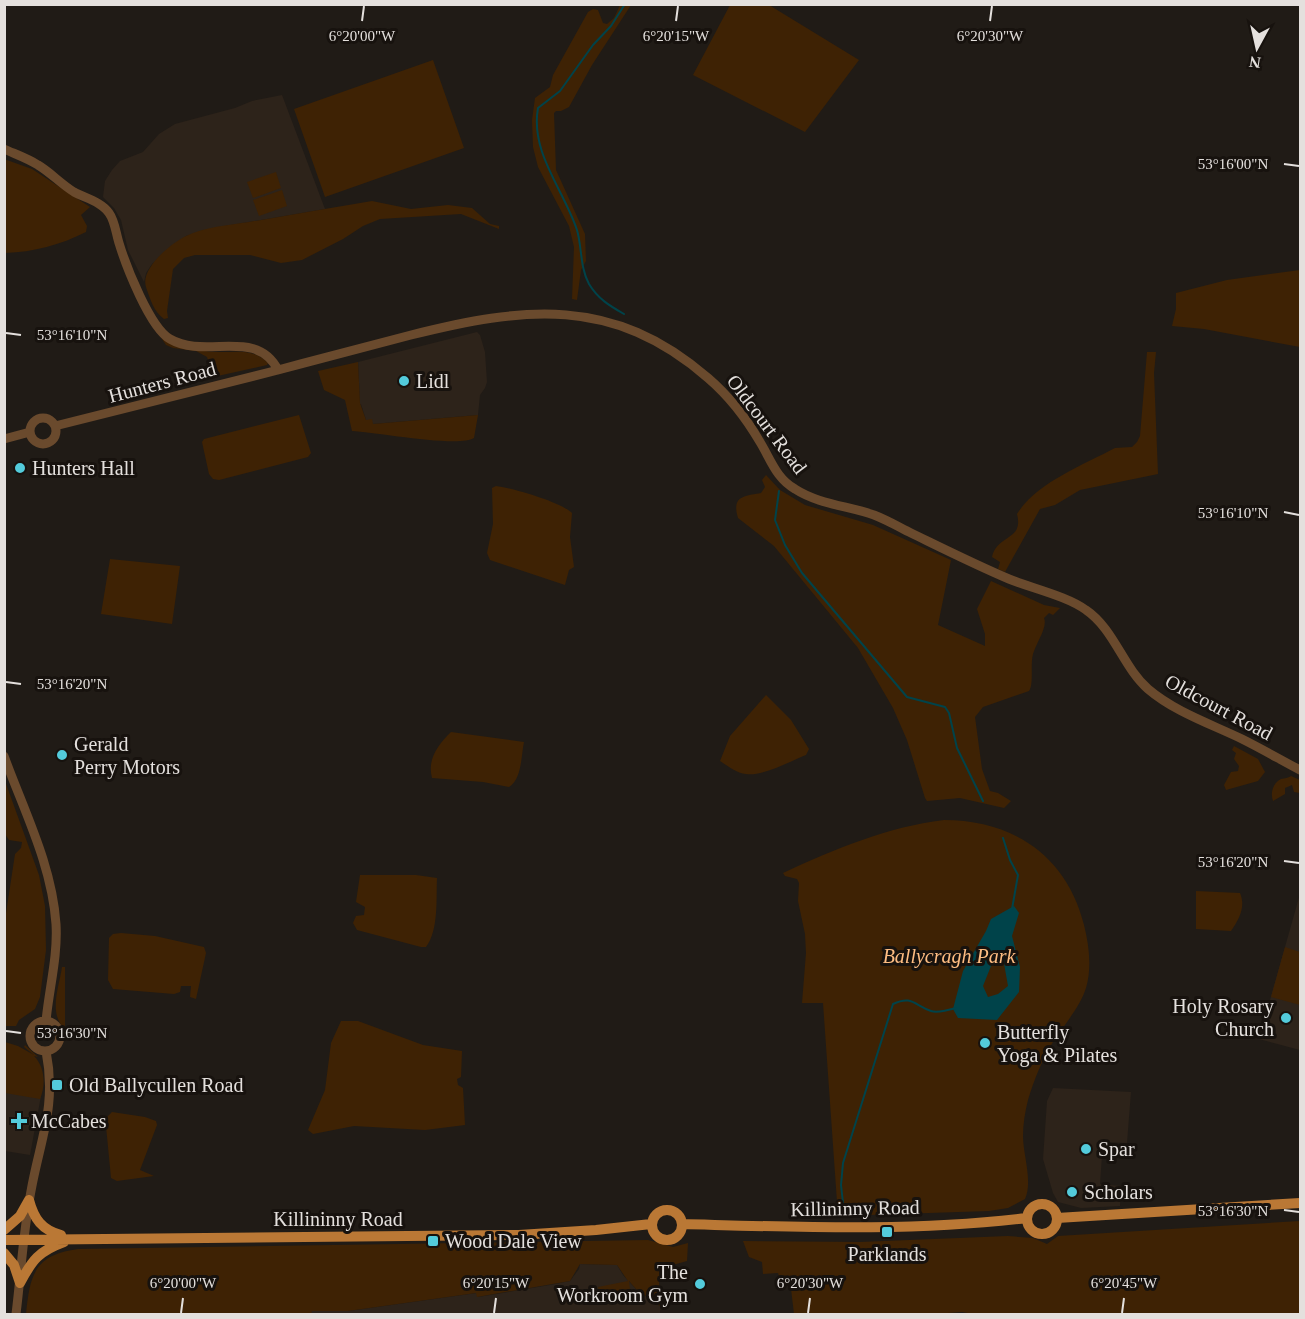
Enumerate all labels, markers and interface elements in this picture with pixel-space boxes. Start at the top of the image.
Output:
north arrow [1227,18,1287,78]
text: 6°20'00"W [329,28,396,44]
text: 6°20'15"W [643,28,710,44]
text: 6°20'30"W [957,28,1024,44]
text: N [1248,53,1262,72]
text: 53°16'00"N [1198,156,1268,172]
text: 53°16'10"N [37,327,107,343]
street label: Hunters Road [106,357,218,407]
place label: Lidl [416,370,450,392]
street label: Oldcourt Road [723,370,811,478]
marker: Lidl [397,374,411,388]
place label: Hunters Hall [32,457,135,479]
marker: Hunters Hall [13,461,27,475]
text: 53°16'10"N [1198,505,1268,521]
street label: Oldcourt Road [1162,670,1276,744]
text: 53°16'20"N [37,676,107,692]
place label: Gerald Perry Motors [74,733,180,779]
marker: Gerald Perry Motors [55,748,69,762]
text: 53°16'20"N [1198,854,1268,870]
park label: Ballycragh Park [883,945,1016,968]
place label: Holy Rosary Church [1172,995,1274,1040]
marker: Holy Rosary Church [1279,1011,1293,1025]
place label: Butterfly Yoga & Pilates [997,1021,1117,1067]
text: 53°16'30"N [37,1025,107,1041]
marker: Butterfly Yoga & Pilates [978,1036,992,1050]
place label: Old Ballycullen Road [69,1074,243,1097]
marker: Old Ballycullen Road [50,1078,64,1092]
place label: McCabes [31,1110,107,1132]
marker: McCabes [12,1114,26,1128]
place label: Spar [1098,1138,1135,1161]
marker: Spar [1079,1142,1093,1156]
place label: Scholars [1084,1181,1153,1203]
marker: Scholars [1065,1185,1079,1199]
street label: Killininny Road [790,1196,920,1221]
text: 53°16'30"N [1198,1203,1268,1219]
street label: Killininny Road [273,1208,403,1231]
marker: Parklands [880,1225,894,1239]
place label: Wood Dale View [445,1230,582,1252]
marker: Wood Dale View [426,1234,440,1248]
place label: Parklands [848,1243,927,1265]
place label: The Workroom Gym [557,1261,688,1307]
text: 6°20'00"W [150,1275,217,1291]
text: 6°20'15"W [463,1275,530,1291]
text: 6°20'30"W [777,1275,844,1291]
text: 6°20'45"W [1091,1275,1158,1291]
marker: The Workroom Gym [693,1277,707,1291]

